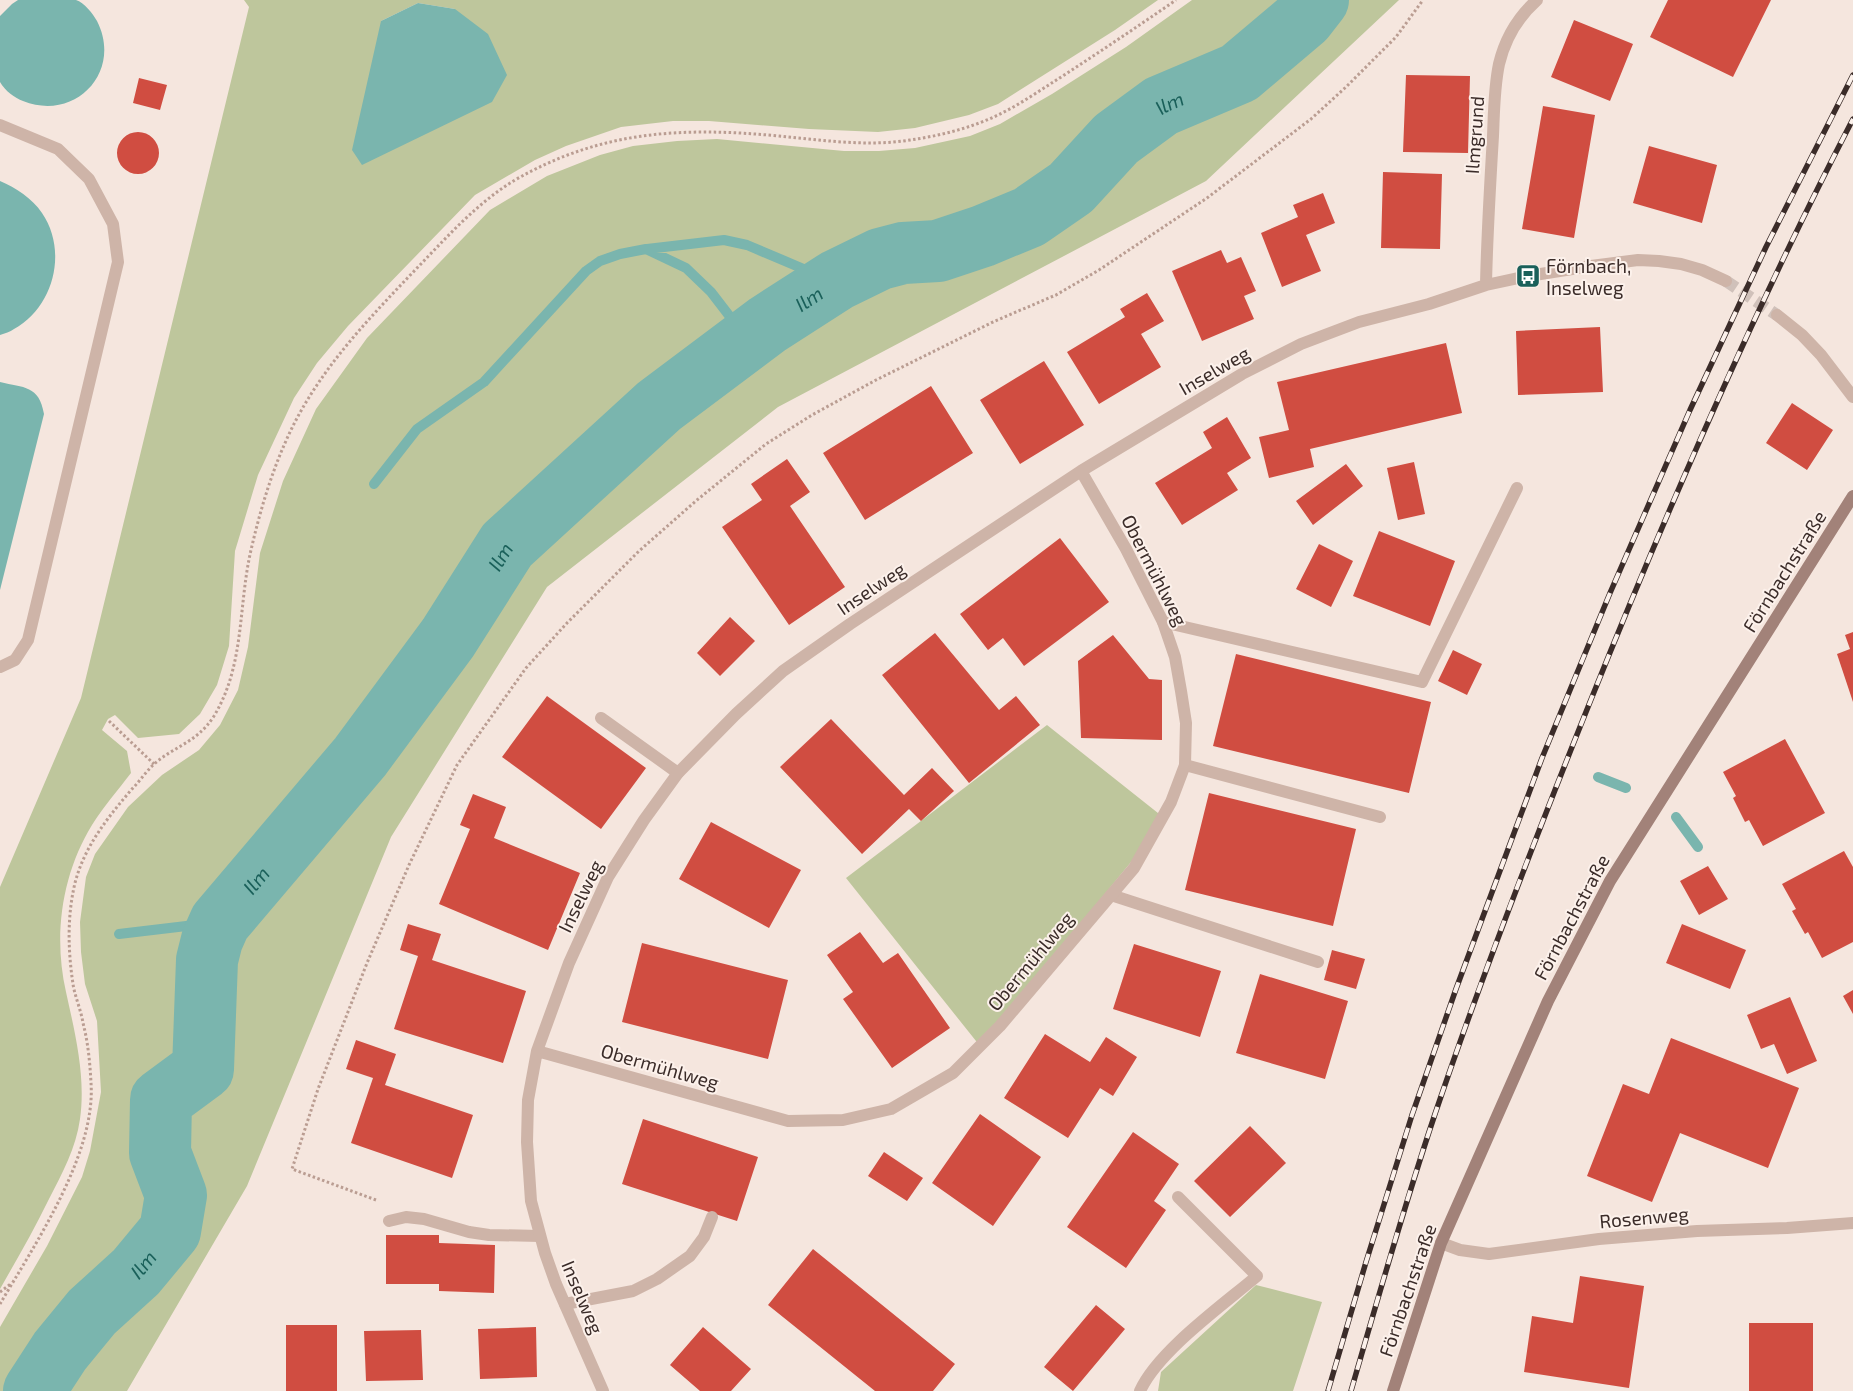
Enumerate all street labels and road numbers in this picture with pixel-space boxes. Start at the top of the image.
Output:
street label: Ilmgrund [1460,95,1488,175]
street label: Inselweg [1175,340,1254,399]
street label: Förnbachstraße [1737,506,1831,636]
street label: Obermühlweg [1117,511,1193,630]
street label: Inselweg [832,557,910,619]
street label: Förnbachstraße [1528,850,1614,984]
street label: Inselweg [553,856,608,936]
street label: Obermühlweg [982,907,1078,1015]
street label: Obermühlweg [598,1038,722,1094]
street label: Rosenweg [1598,1202,1690,1232]
street label: Förnbachstraße [1374,1221,1440,1359]
street label: Inselweg [557,1257,609,1338]

